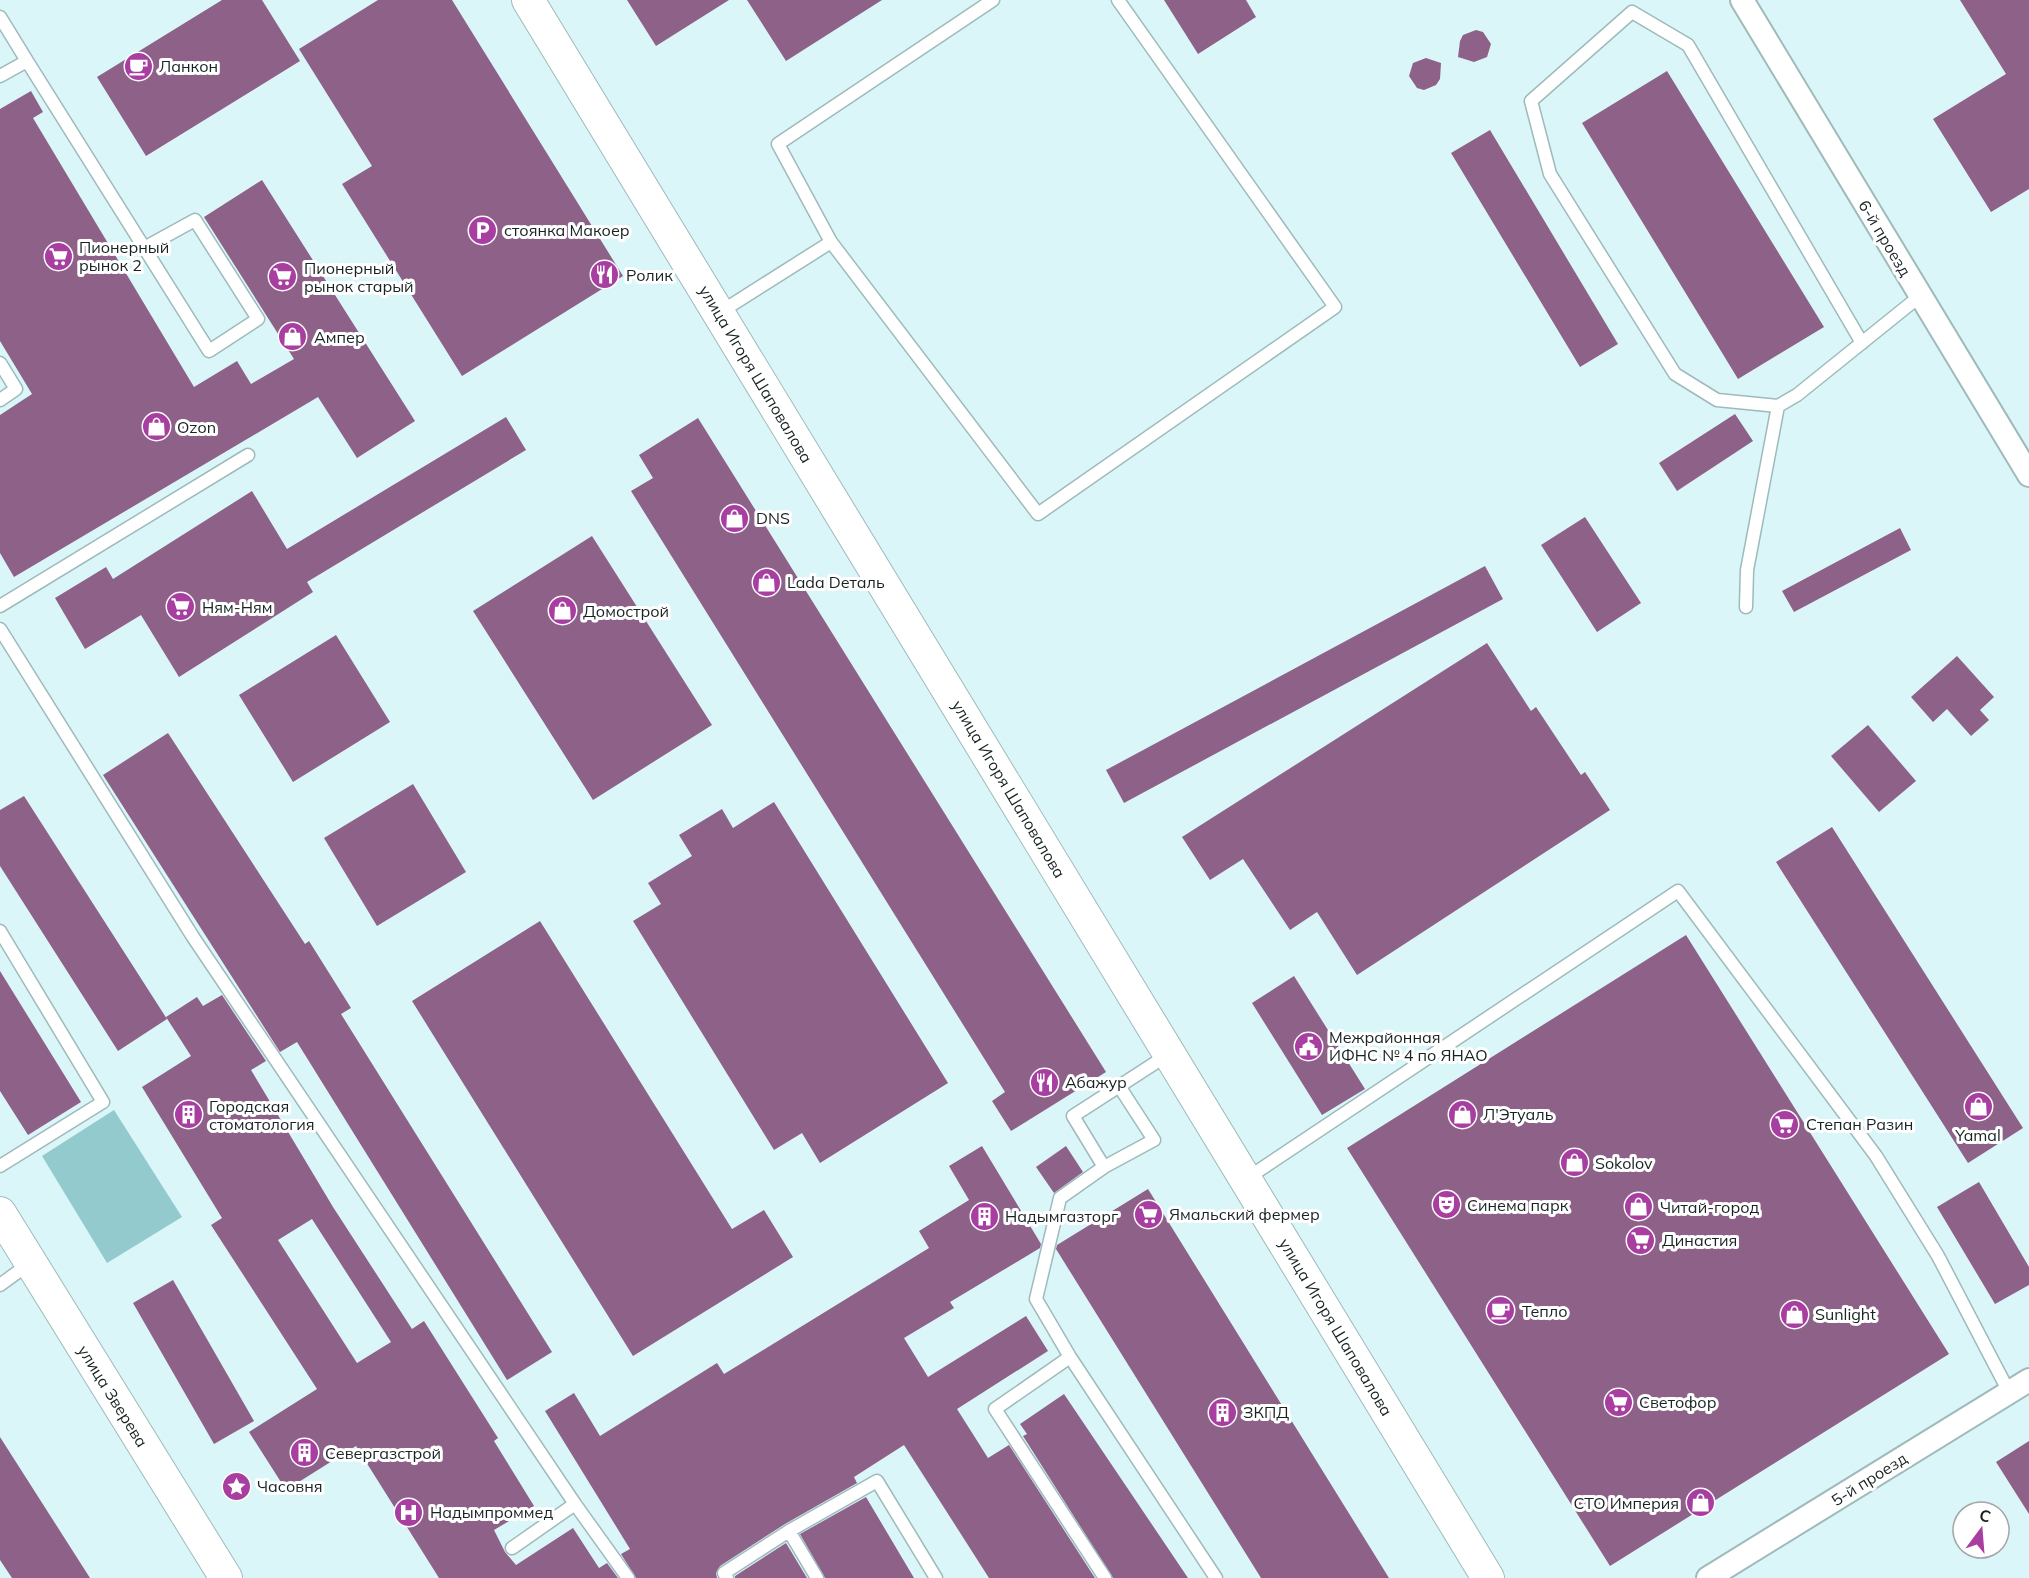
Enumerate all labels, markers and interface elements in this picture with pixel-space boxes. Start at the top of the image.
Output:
cafe icon: Ланкон [122,50,154,82]
place label: Ланкон [159,56,218,76]
street label: 6-й проезд [1854,196,1916,280]
parking icon: стоянка Макоер [467,214,499,246]
place label: стоянка Макоер [504,220,630,240]
place label: Пионерный рынок 2 [79,237,169,275]
supermarket icon: Пионерный рынок 2 [42,240,74,272]
place label: Пионерный рынок старый [304,258,414,296]
restaurant icon: Ролик [589,259,621,291]
supermarket icon: Пионерный рынок старый [267,261,299,293]
place label: Ролик [626,265,673,285]
street label: улица Игоря Шаповалова [695,281,817,467]
shop icon: Ампер [277,321,309,353]
place label: Ампер [314,327,365,347]
shop icon: Ozon [140,411,172,443]
place label: Ozon [177,417,216,437]
shop icon: DNS [719,502,751,534]
place label: DNS [756,508,790,528]
shop icon: Lada Dеталь [750,566,782,598]
place label: Lada Dеталь [787,572,885,592]
supermarket icon: Ням-Ням [165,591,197,623]
shop icon: Домострой [546,595,578,627]
place label: Ням-Ням [202,597,272,617]
place label: Домострой [583,601,669,621]
street label: улица Игоря Шаповалова [948,696,1070,882]
place label: Межрайонная ИФНС № 4 по ЯНАО [1329,1027,1488,1065]
public building icon: Межрайонная ИФНС № 4 по ЯНАО [1292,1030,1324,1062]
restaurant icon: Абажур [1028,1066,1060,1098]
place label: Абажур [1065,1072,1127,1092]
shop icon: Yamal [1962,1091,1994,1123]
place label: Городская стоматология [209,1096,315,1134]
shop icon: Л'Этуаль [1446,1098,1478,1130]
building icon: Городская стоматология [172,1099,204,1131]
place label: Л'Этуаль [1483,1104,1554,1124]
supermarket icon: Степан Разин [1769,1108,1801,1140]
place label: Степан Разин [1806,1114,1913,1134]
place label: Yamal [1954,1125,2001,1145]
shop icon: Sokolov [1558,1147,1590,1179]
place label: Sokolov [1595,1153,1653,1173]
theatre icon: Синема парк [1430,1189,1462,1221]
shop icon: Читай-город [1623,1191,1655,1223]
place label: Синема парк [1467,1195,1569,1215]
place label: Читай-город [1660,1197,1759,1217]
supermarket icon: Ямальский фермер [1132,1198,1164,1230]
building icon: Надымгазторг [968,1200,1000,1232]
place label: Ямальский фермер [1169,1204,1320,1224]
place label: Надымгазторг [1005,1206,1118,1226]
supermarket icon: Династия [1625,1224,1657,1256]
place label: Династия [1662,1230,1737,1250]
street label: улица Игоря Шаповалова [1275,1234,1397,1420]
cafe icon: Тепло [1485,1295,1517,1327]
shop icon: Sunlight [1778,1298,1810,1330]
place label: Тепло [1522,1301,1568,1321]
place label: Sunlight [1815,1304,1876,1324]
street label: улица Зверева [74,1341,152,1451]
supermarket icon: Светофор [1602,1386,1634,1418]
place label: Светофор [1639,1392,1716,1412]
building icon: ЗКПД [1206,1396,1238,1428]
place label: ЗКПД [1243,1402,1289,1422]
building icon: Севергазстрой [288,1437,320,1469]
place label: Севергазстрой [325,1443,441,1463]
street label: 5-й проезд [1827,1448,1911,1510]
place icon: Часовня [220,1470,252,1502]
place label: Часовня [257,1476,323,1496]
shop icon: СТО Империя [1684,1487,1716,1519]
place label: СТО Империя [1574,1493,1679,1513]
hospital icon: Надымпроммед [393,1496,425,1528]
north arrow [1951,1500,2011,1560]
place label: Надымпроммед [430,1502,553,1522]
text: С [1977,1504,1993,1527]

